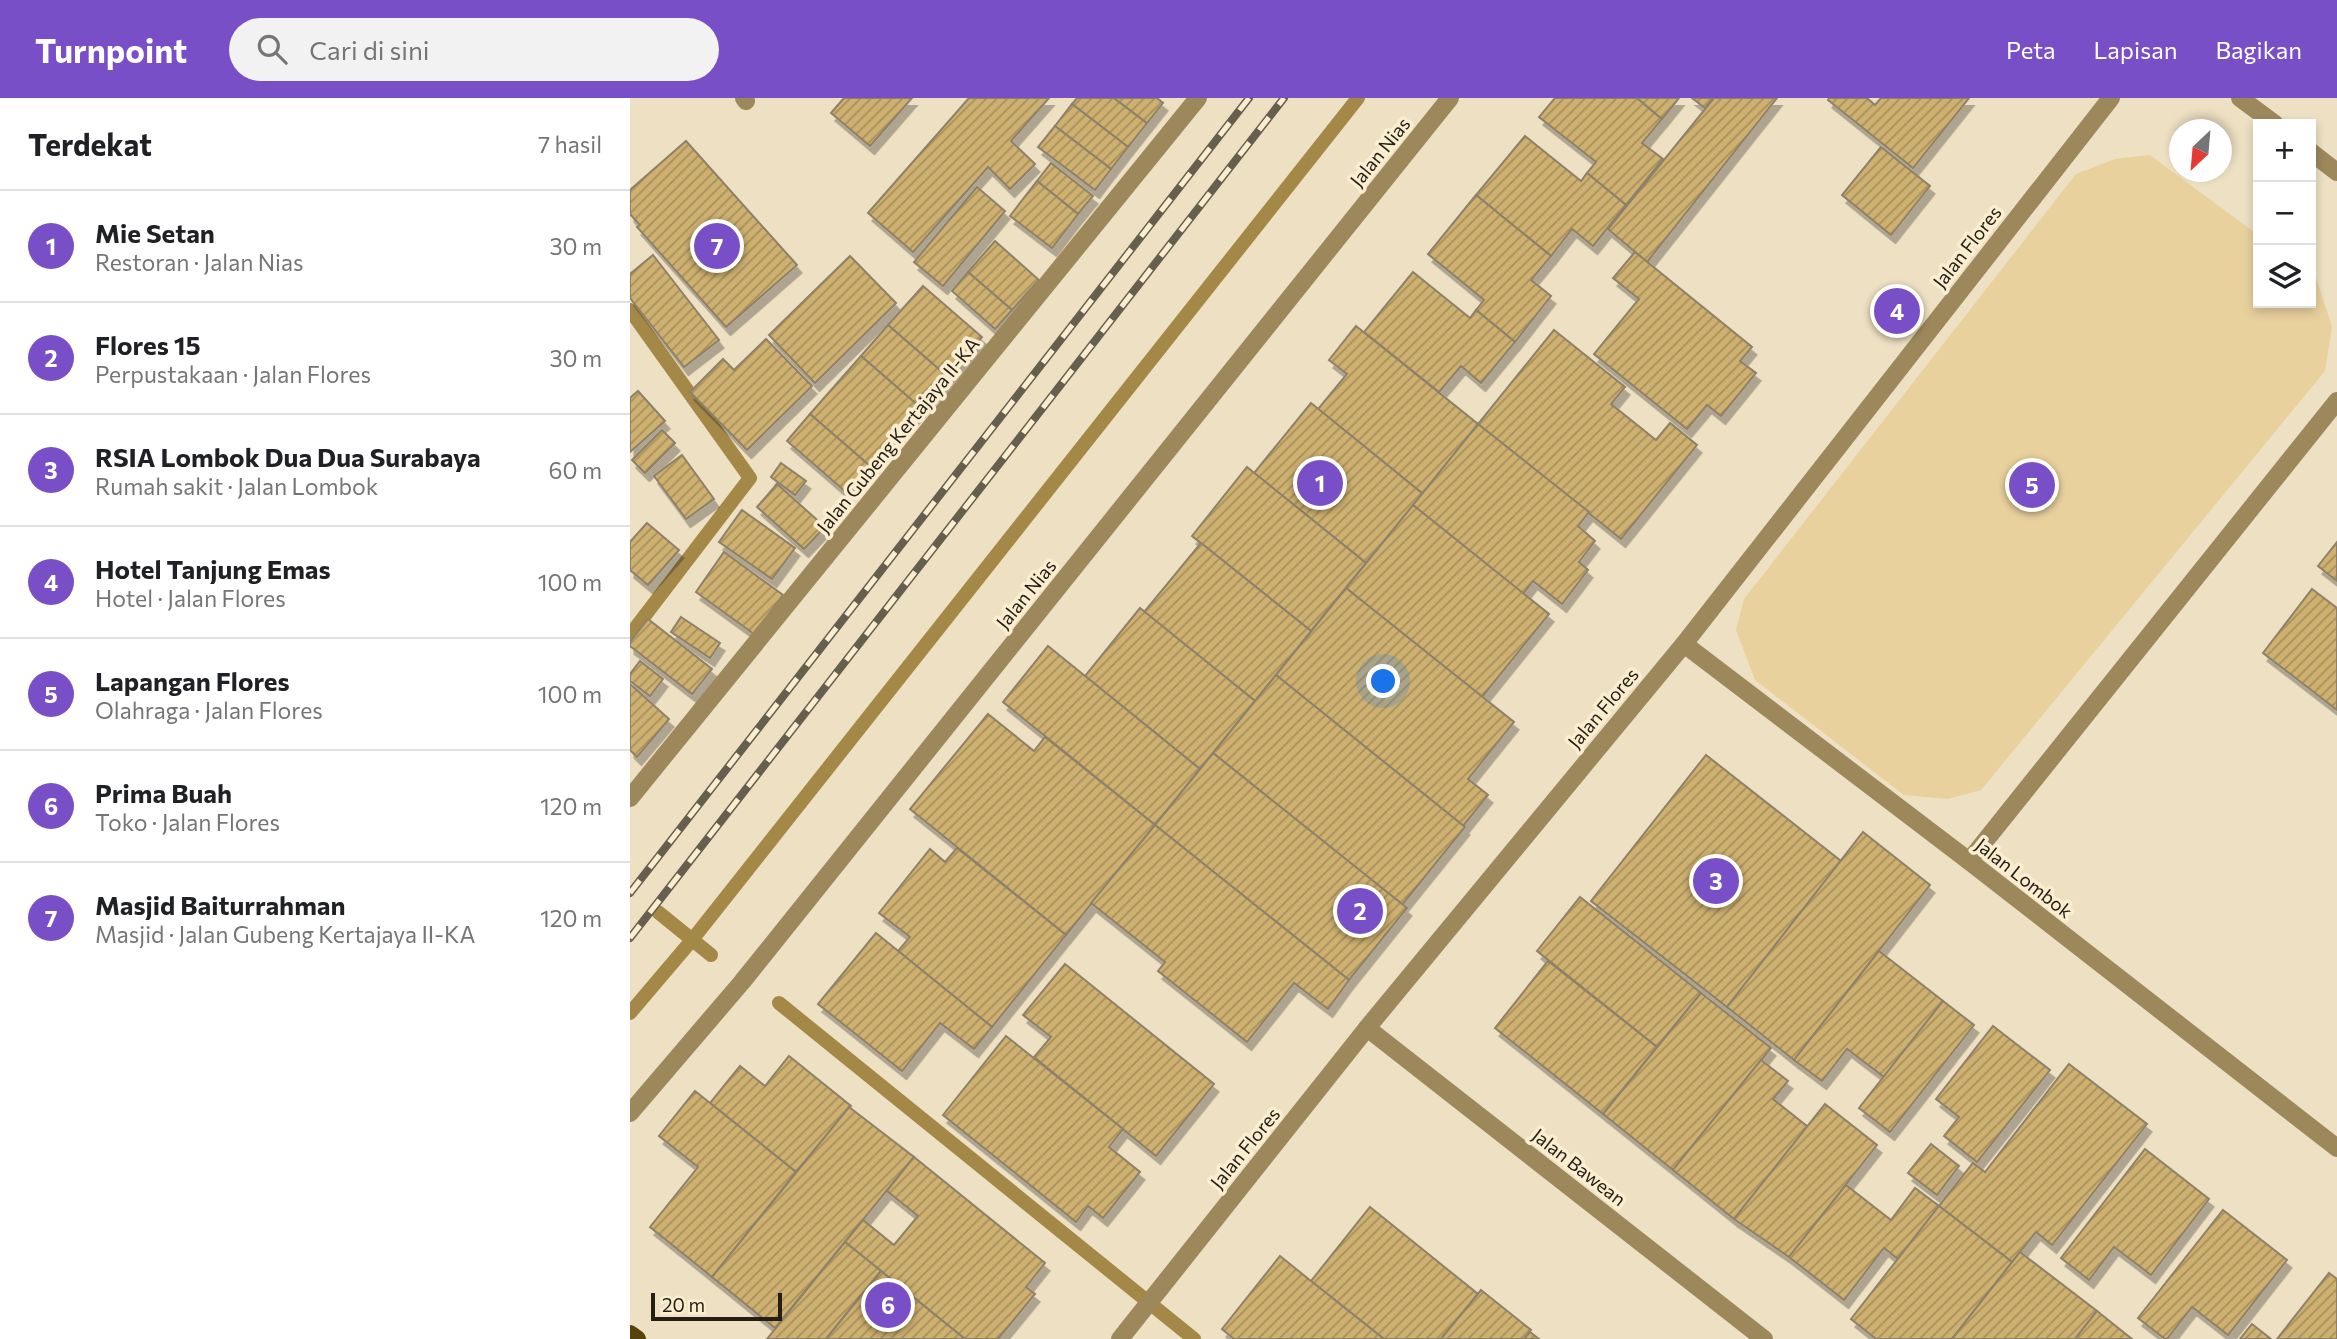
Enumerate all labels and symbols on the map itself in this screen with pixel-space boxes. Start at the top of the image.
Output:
street label: Jalan Nias [1345,112,1415,191]
north arrow [2169,119,2232,182]
street label: Jalan Flores [1927,201,2006,292]
pin: 7 [694,220,740,272]
pin: 4 [1874,285,1920,337]
street label: Jalan Gubeng Kertajaya II-KA [812,332,984,537]
pin: 1 [1297,457,1343,509]
pin: 5 [2009,459,2055,511]
street label: Jalan Nias [991,554,1061,633]
street label: Jalan Flores [1562,663,1643,753]
your location [1366,664,1400,698]
street label: Jalan Lombok [1971,833,2077,923]
pin: 3 [1693,855,1739,907]
pin: 2 [1337,885,1383,937]
street label: Jalan Flores [1205,1102,1284,1193]
street label: Jalan Bawean [1528,1123,1631,1210]
pin: 6 [865,1279,911,1331]
scale bar [651,1290,782,1322]

